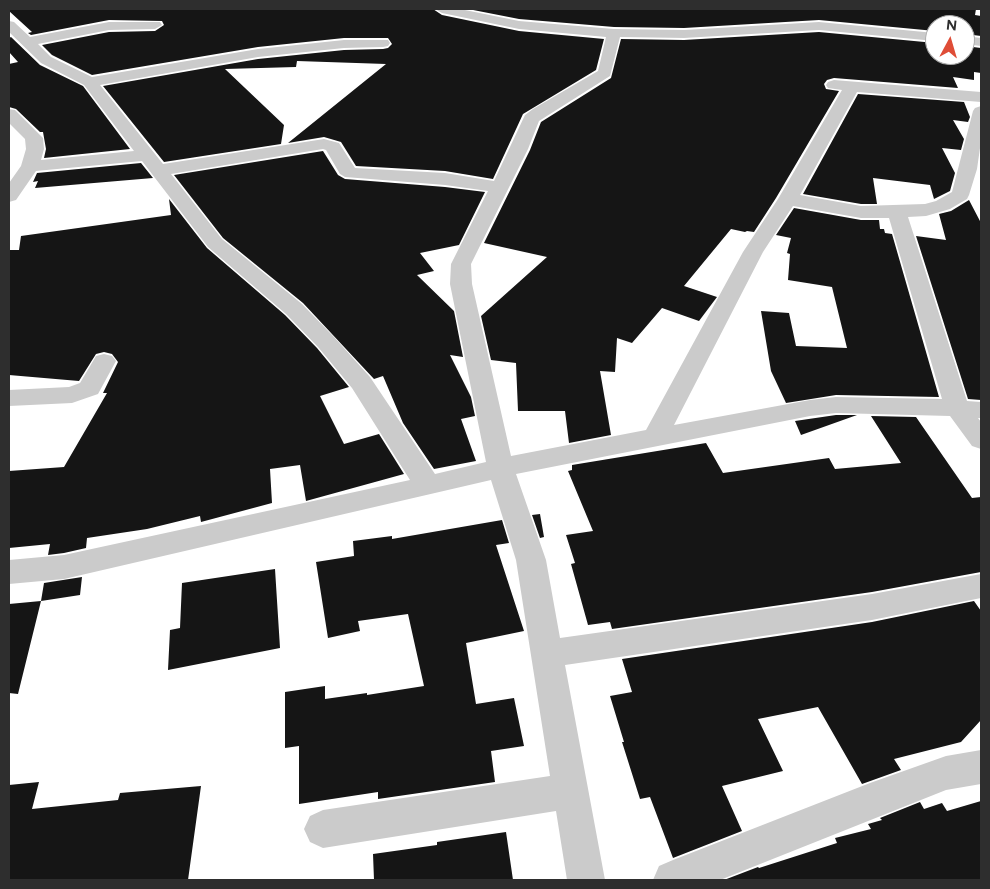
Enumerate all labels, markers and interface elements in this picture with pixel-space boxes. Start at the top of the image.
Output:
north arrow [925,15,975,65]
text: N [945,17,958,35]

